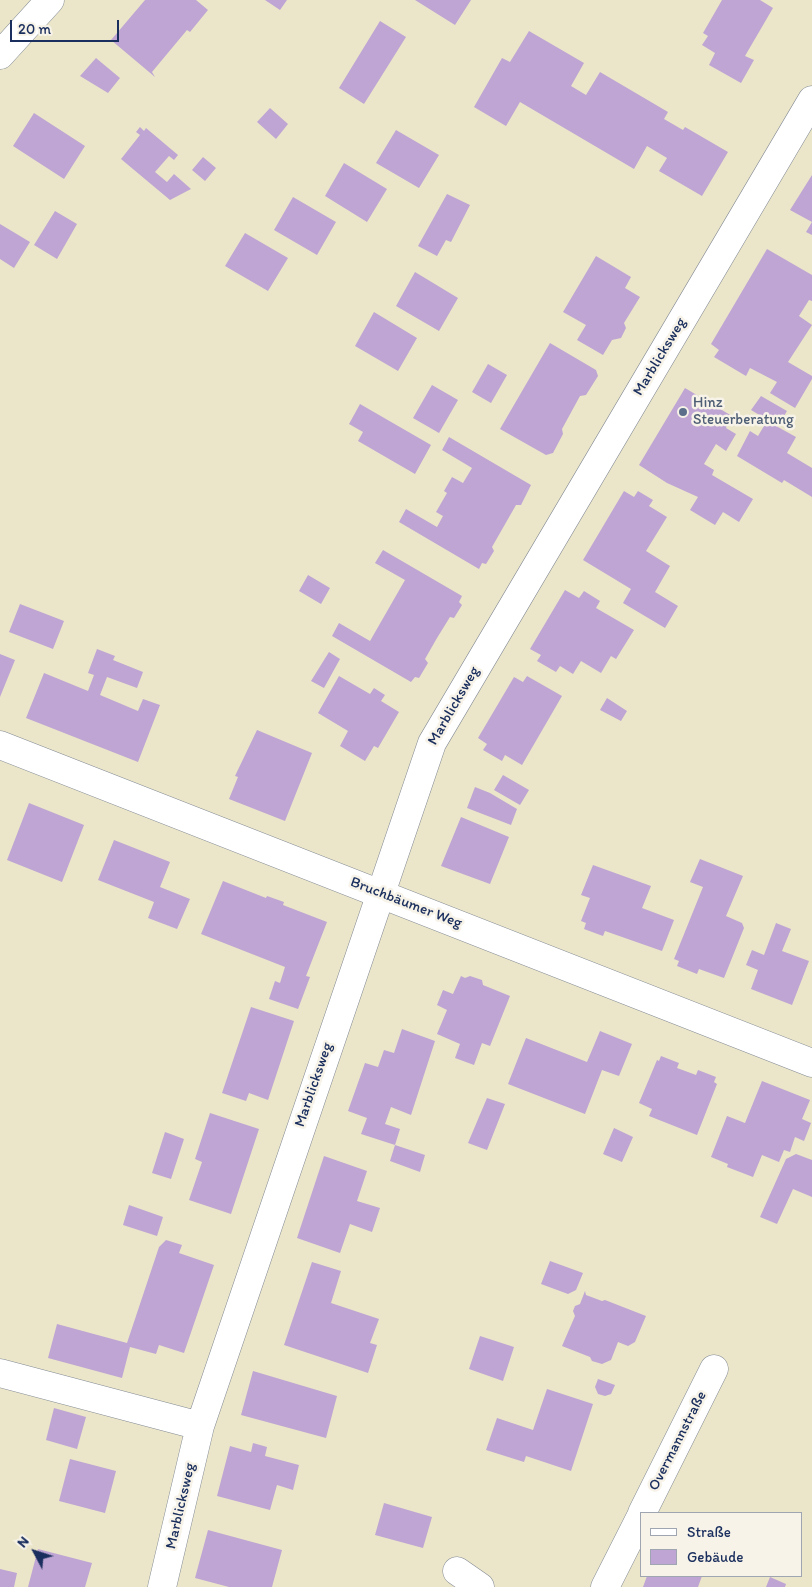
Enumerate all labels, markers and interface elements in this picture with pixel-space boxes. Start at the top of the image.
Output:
scale bar [12,10,121,42]
text: 20 m [18,20,51,38]
street label: Marblicksweg [630,315,690,399]
place label: Hinz Steuerberatung [693,394,794,429]
marker: Hinz Steuerberatung [677,406,689,418]
street label: Marblicksweg [424,663,484,749]
street label: Bruchbäumer Weg [348,873,464,933]
street label: Marblicksweg [291,1040,337,1130]
street label: Overmannstraße [645,1388,711,1494]
street label: Marblicksweg [162,1461,200,1551]
legend [640,1512,802,1577]
text: Straße [687,1523,731,1541]
north arrow [10,1527,60,1577]
text: N [14,1533,33,1551]
text: Gebäude [687,1548,744,1566]

